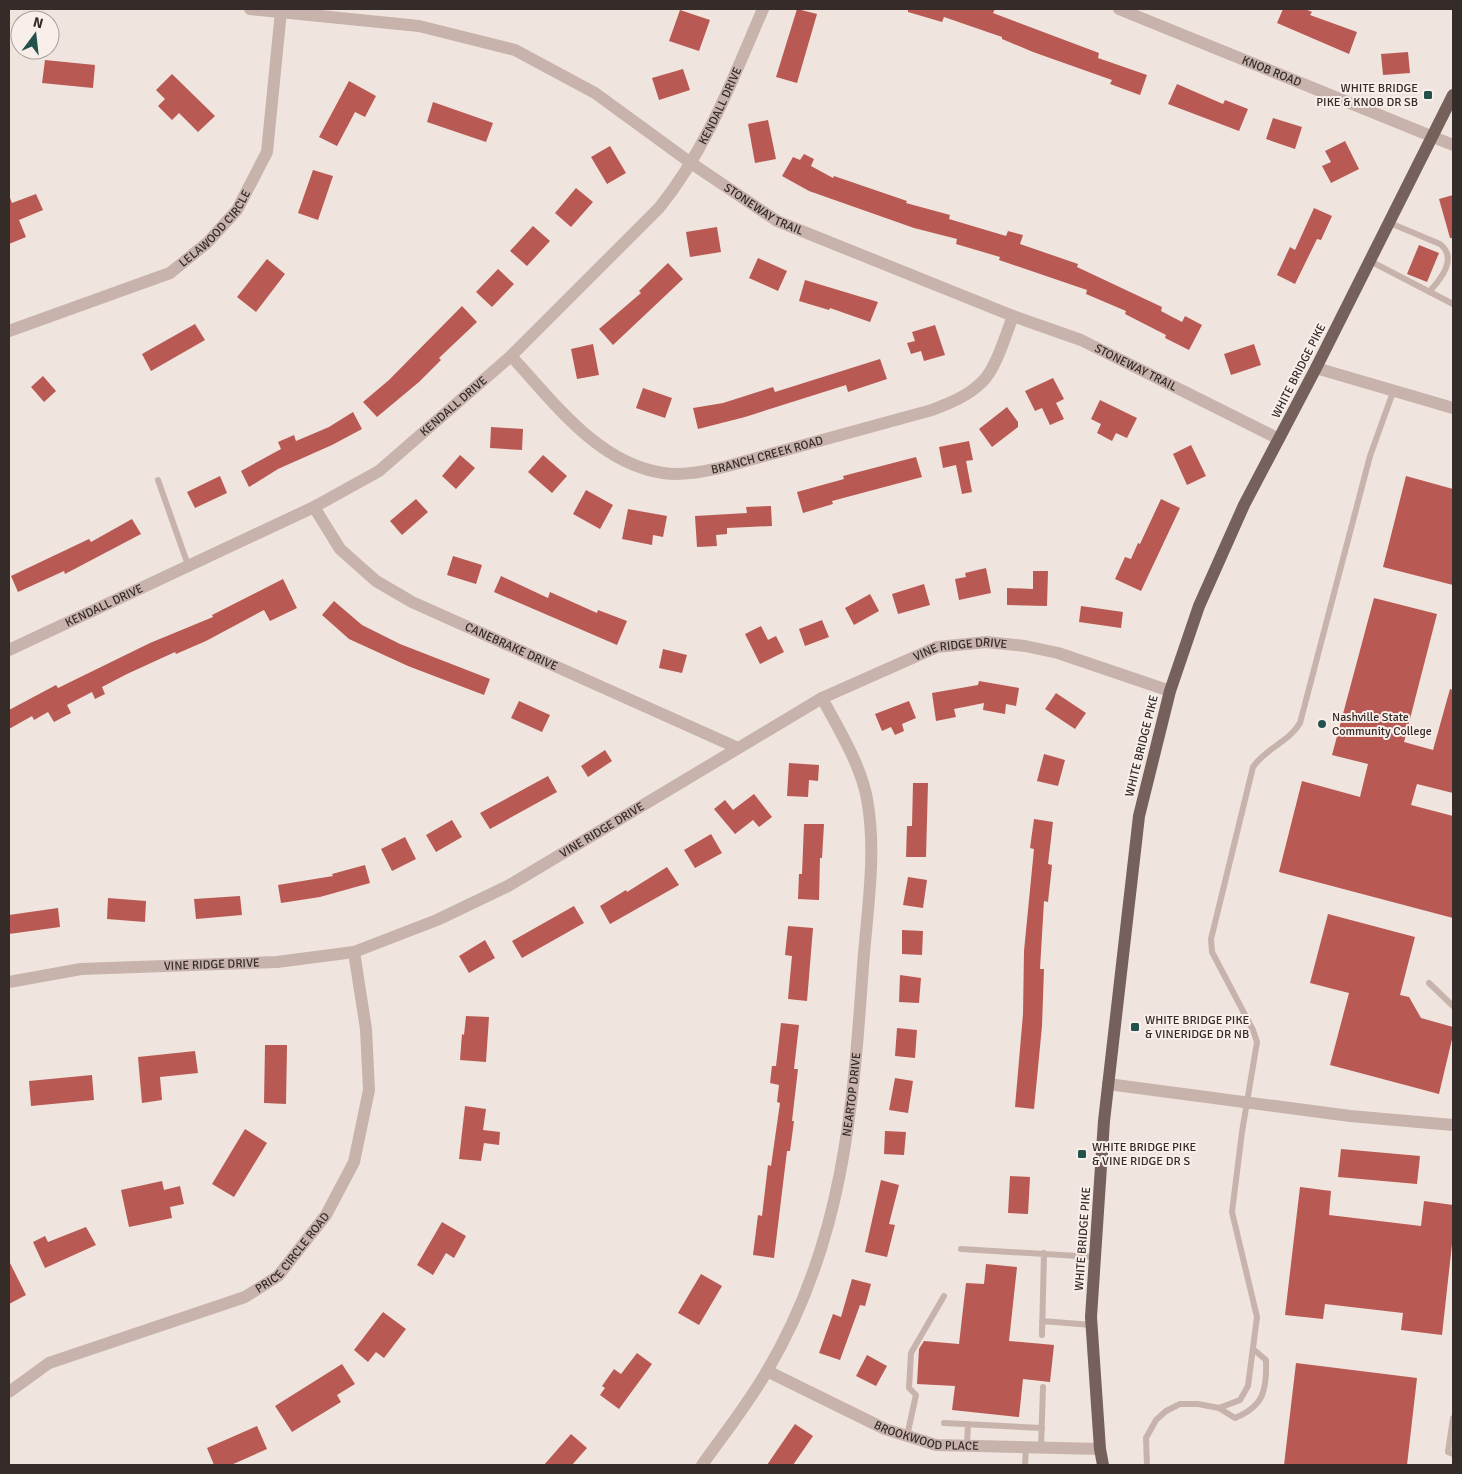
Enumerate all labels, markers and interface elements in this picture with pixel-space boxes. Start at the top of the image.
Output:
north arrow [10,10,60,60]
text: N [31,13,45,32]
street label: KNOB ROAD [1240,52,1304,90]
street label: KENDALL DRIVE [695,64,745,147]
place label: WHITE BRIDGE PIKE & KNOB DR SB [1316,81,1418,110]
marker: WHITE BRIDGE PIKE & KNOB DR SB [1422,89,1434,101]
street label: STONEWAY TRAIL [721,180,806,238]
street label: LELAWOOD CIRCLE [176,187,254,270]
street label: WHITE BRIDGE PIKE [1269,321,1329,421]
street label: STONEWAY TRAIL [1092,341,1180,394]
street label: KENDALL DRIVE [417,373,490,439]
street label: BRANCH CREEK ROAD [710,433,825,477]
street label: KENDALL DRIVE [63,581,146,630]
street label: CANEBRAKE DRIVE [462,619,560,674]
street label: VINE RIDGE DRIVE [911,634,1008,664]
street label: WHITE BRIDGE PIKE [1122,693,1162,798]
place label: Nashville State Community College [1332,710,1432,739]
marker: Nashville State Community College [1316,718,1328,730]
street label: VINE RIDGE DRIVE [557,799,647,861]
street label: VINE RIDGE DRIVE [164,955,260,974]
place label: WHITE BRIDGE PIKE & VINERIDGE DR NB [1145,1013,1250,1042]
marker: WHITE BRIDGE PIKE & VINERIDGE DR NB [1129,1021,1141,1033]
street label: NEARTOP DRIVE [839,1052,864,1137]
place label: WHITE BRIDGE PIKE & VINE RIDGE DR S [1092,1140,1197,1169]
marker: WHITE BRIDGE PIKE & VINE RIDGE DR S [1076,1148,1088,1160]
street label: WHITE BRIDGE PIKE [1072,1186,1094,1292]
street label: PRICE CIRCLE ROAD [252,1209,333,1296]
street label: BROOKWOOD PLACE [871,1417,979,1454]

